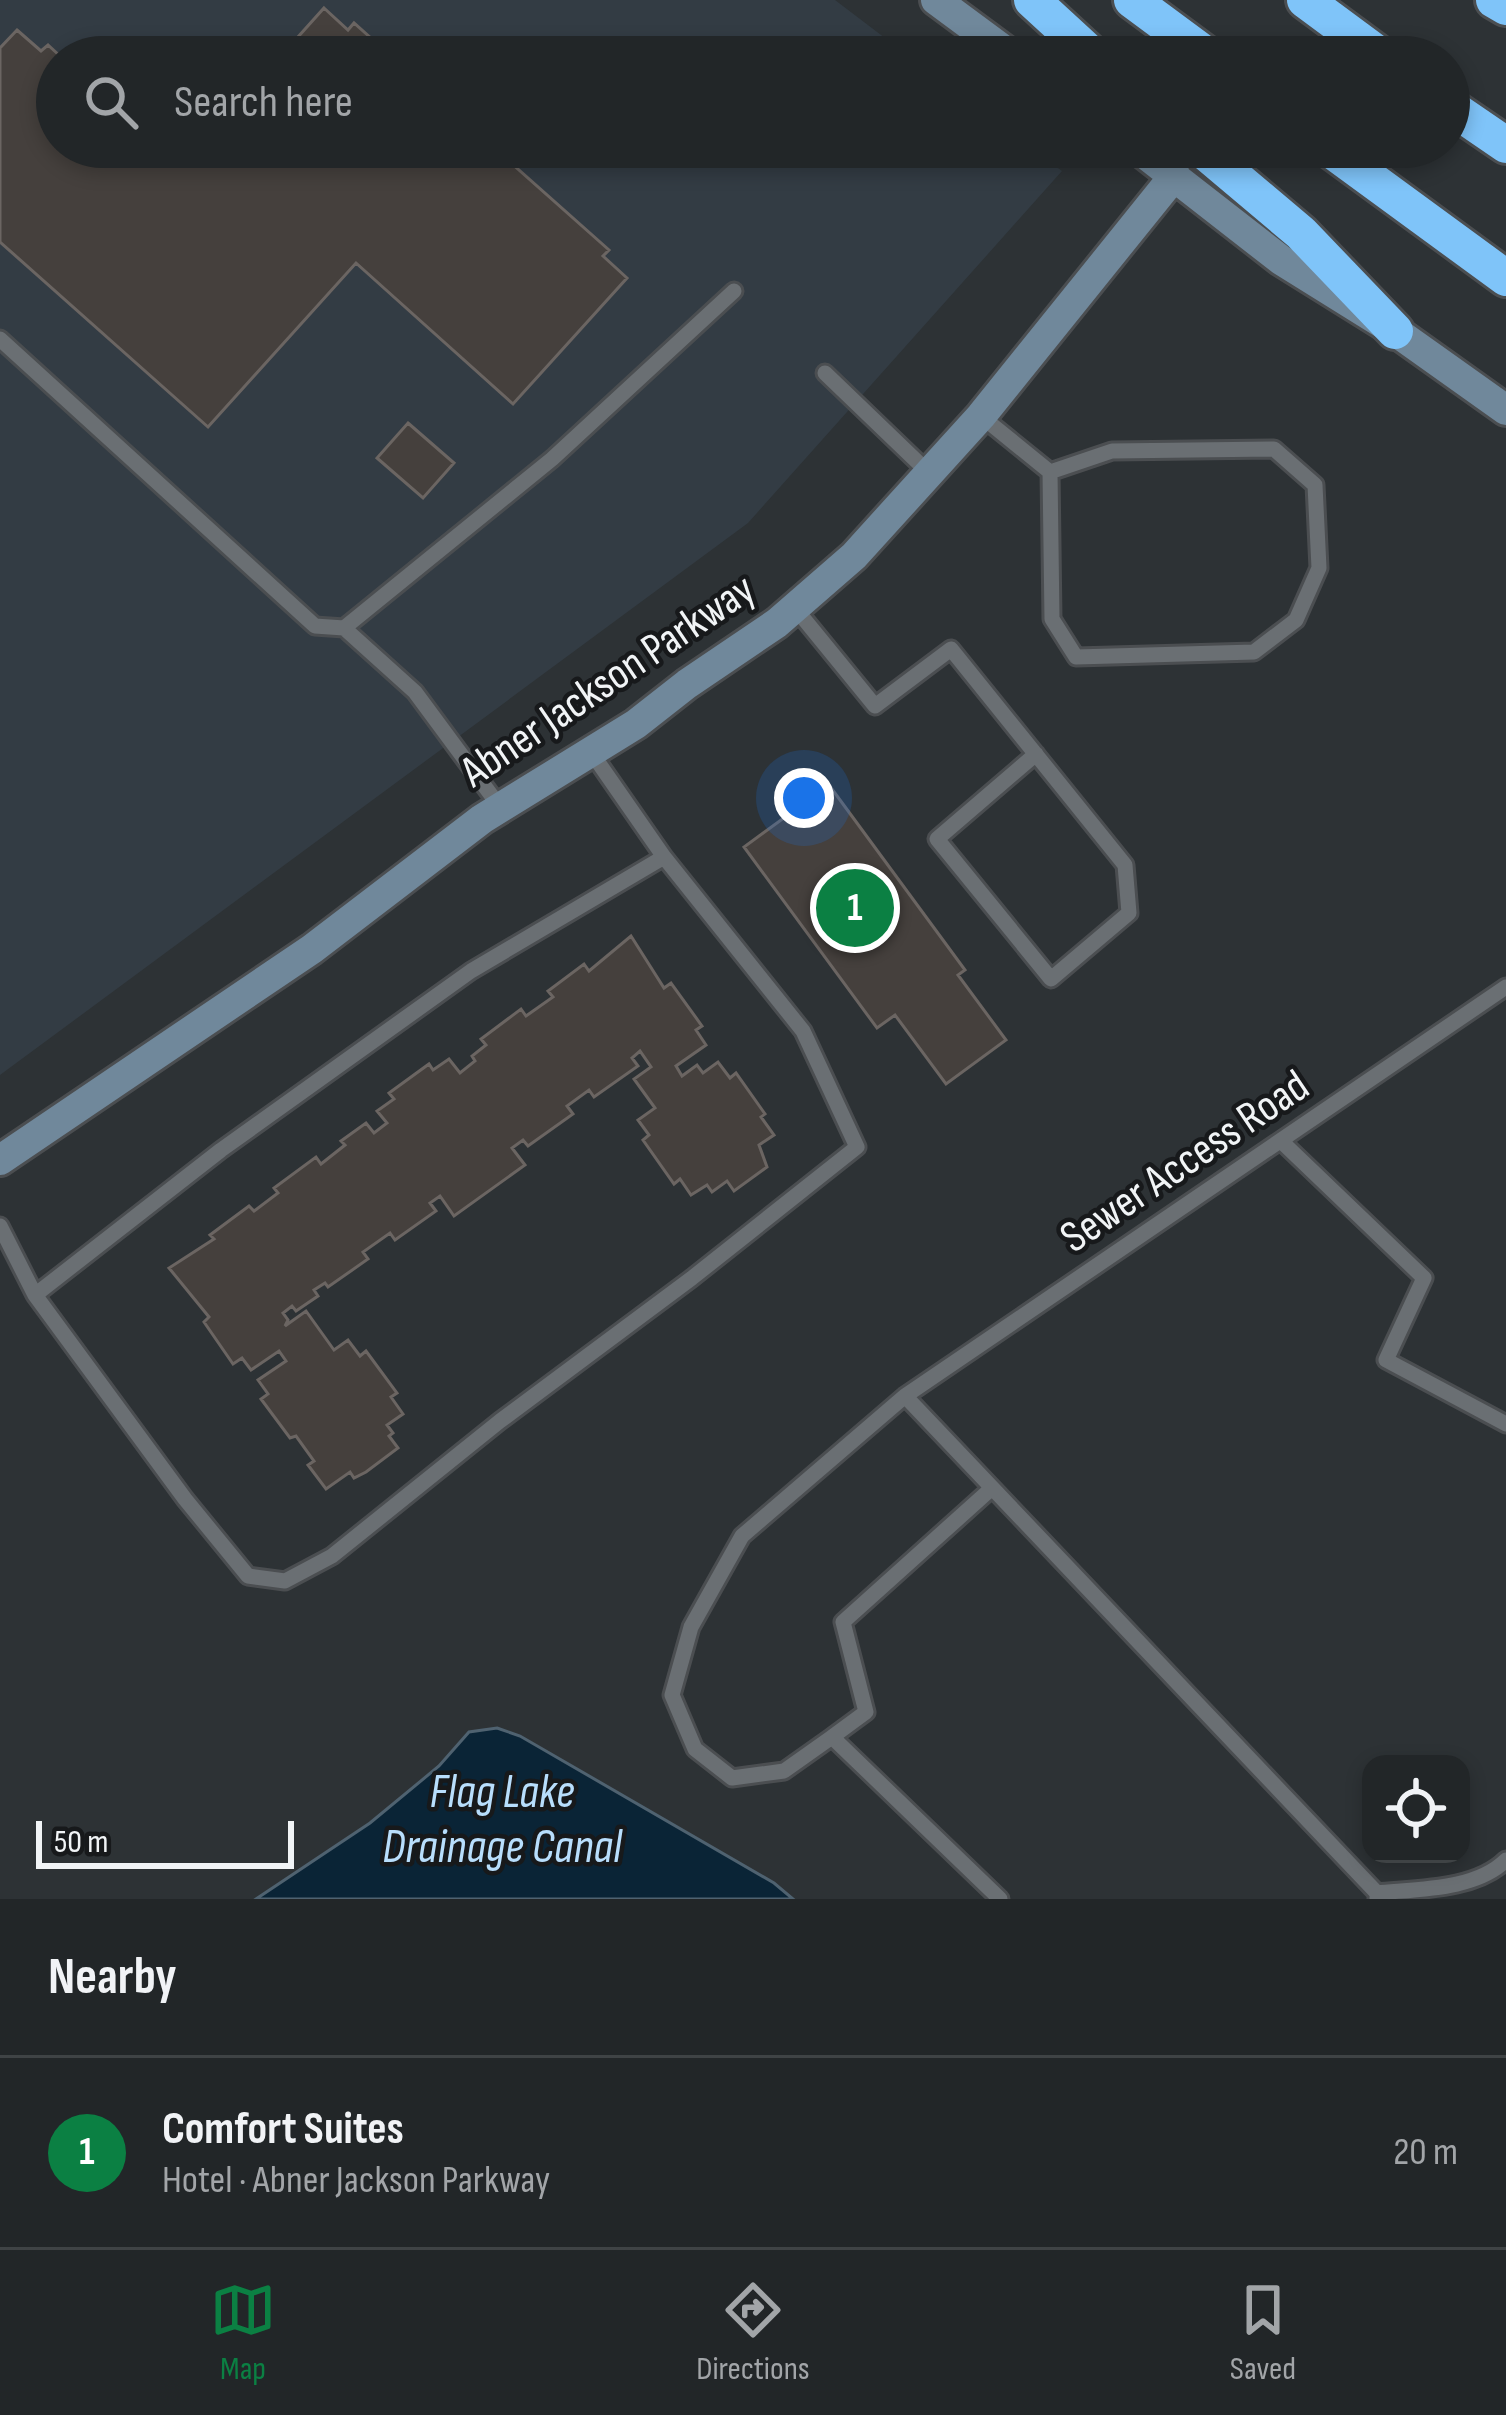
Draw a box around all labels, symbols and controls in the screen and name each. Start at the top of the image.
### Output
search box [36,36,1470,168]
icon: search [78,69,144,135]
text: Search here [174,75,353,130]
street label: Abner Jackson Parkway [450,562,766,800]
your location [774,768,834,828]
pin: 1 [816,863,894,953]
street label: Sewer Access Road [1050,1059,1320,1265]
map controls [1362,1755,1470,1863]
button: locate [1362,1755,1470,1863]
water label: Flag Lake Drainage Canal [382,1764,623,1876]
scale bar [36,1815,294,1868]
text: 50 m [54,1822,108,1862]
text: Nearby [48,1947,177,2008]
text: Comfort Suites [162,2102,404,2157]
text: 1 [79,2129,95,2176]
text: 20 m [1393,2129,1458,2176]
text: Hotel · Abner Jackson Parkway [162,2157,550,2204]
tab: Map [210,2277,276,2389]
tab: Directions [696,2277,810,2389]
tab: Saved [1230,2277,1296,2389]

